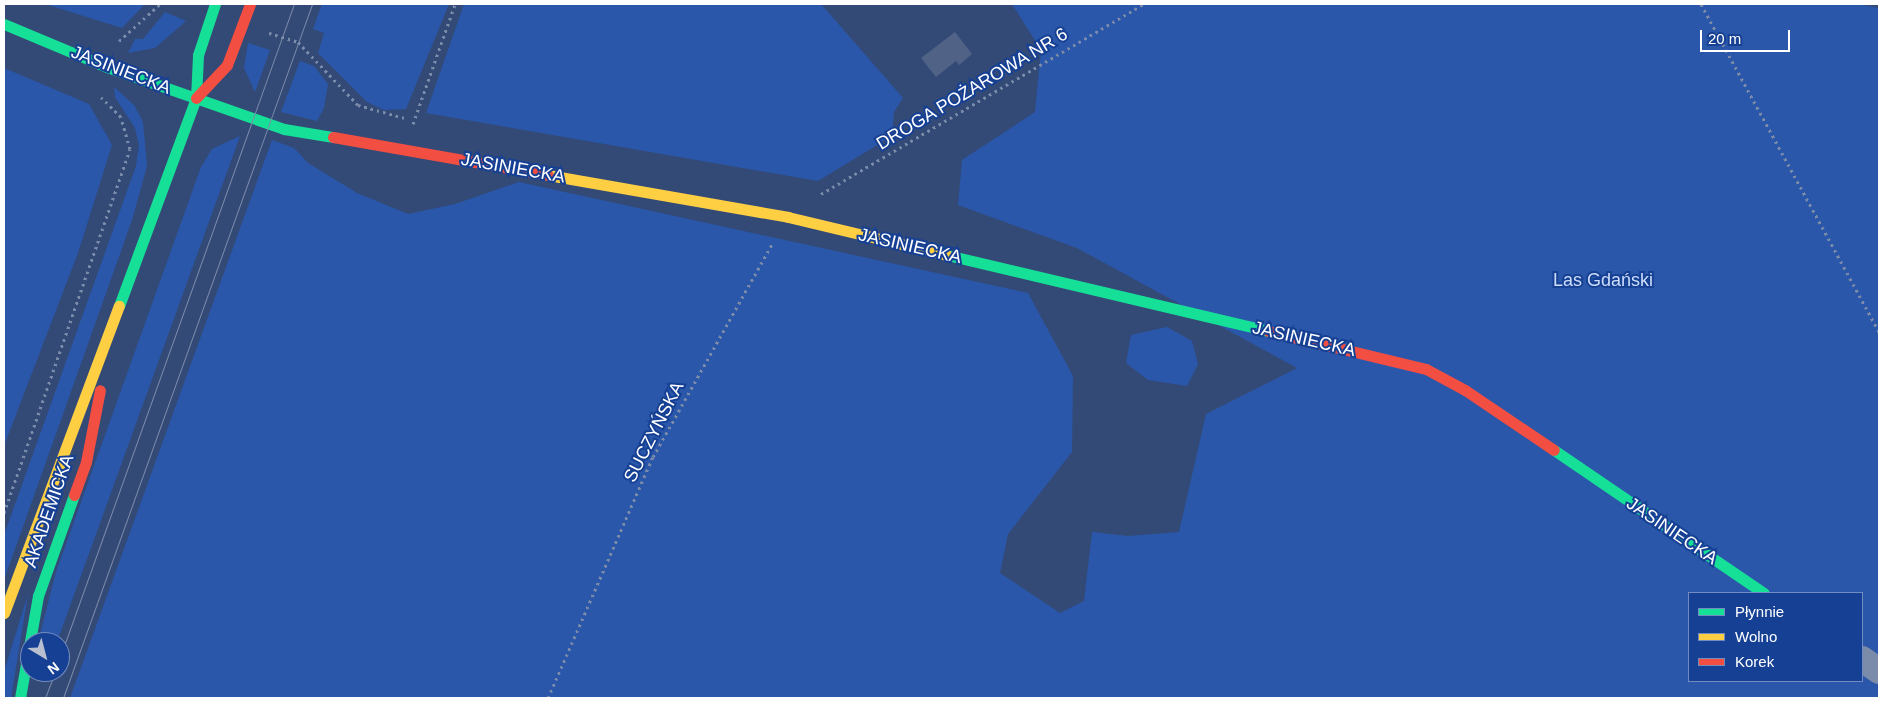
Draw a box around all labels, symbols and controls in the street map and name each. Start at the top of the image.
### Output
scale bar [1703,20,1793,52]
street label: DROGA POŻAROWA NR 6 [872,23,1072,155]
text: 20 m [1708,30,1741,47]
street label: JASINIECKA [68,41,174,99]
street label: JASINIECKA [459,148,567,188]
street label: JASINIECKA [856,224,964,268]
park label: Las Gdański [1553,269,1653,291]
street label: JASINIECKA [1250,317,1358,361]
street label: SUCZYŃSKA [619,378,689,486]
street label: AKADEMICKA [20,452,78,570]
street label: JASINIECKA [1622,493,1722,569]
legend [1688,592,1863,682]
text: Płynnie [1735,603,1784,620]
text: Wolno [1735,628,1777,645]
north arrow [20,632,70,682]
text: Korek [1735,653,1774,670]
text: N [45,659,62,678]

